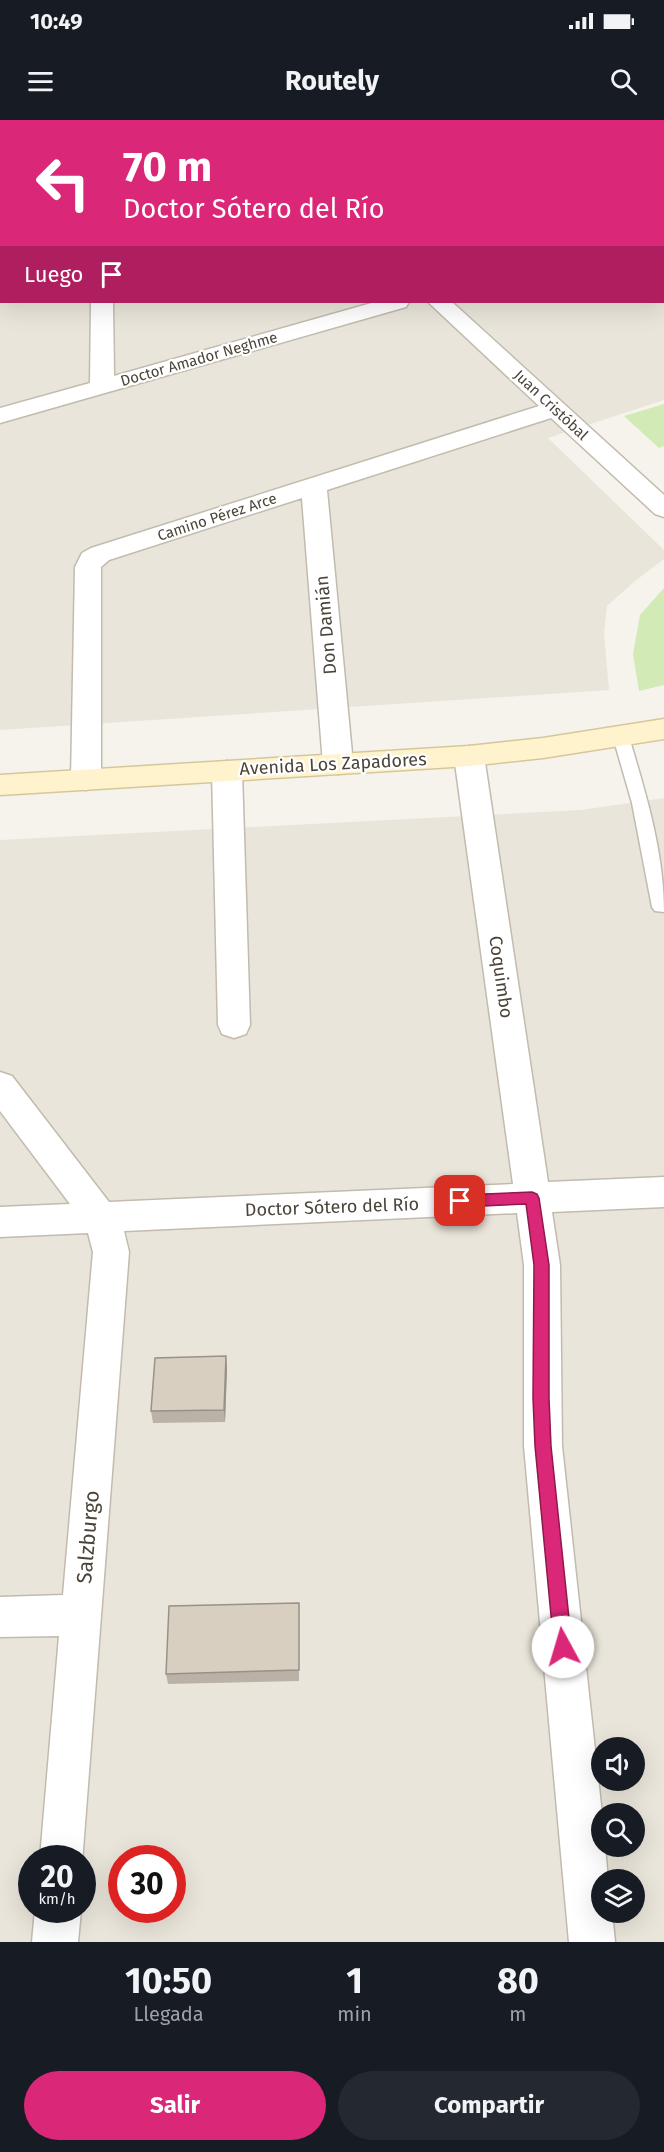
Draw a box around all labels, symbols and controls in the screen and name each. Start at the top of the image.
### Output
text: 10:49 [30,8,83,35]
icon: menu [24,65,57,98]
text: Routely [285,65,379,97]
icon: search [607,65,640,98]
text: 70 m [123,142,212,192]
icon: left [24,144,102,222]
text: Doctor Sótero del Río [123,193,384,225]
icon: arrive [95,258,128,291]
text: Luego [24,261,83,288]
street label: Doctor Amador Neghme [118,328,280,390]
street label: Juan Cristóbal [510,366,592,444]
street label: Camino Pérez Arce [155,489,279,545]
street label: Don Damián [311,574,341,676]
street label: Avenida Los Zapadores [239,748,427,780]
street label: Coquimbo [484,934,518,1020]
pin [434,1175,485,1226]
icon: arrive [443,1184,476,1217]
street label: Doctor Sótero del Río [245,1193,419,1221]
street label: Salzburgo [71,1489,105,1585]
position arrow [531,1615,595,1679]
map controls [591,1737,645,1923]
button: sound [591,1737,645,1791]
button: search [591,1803,645,1857]
speed limit sign: 30 [108,1845,186,1923]
text: 20 [40,1859,74,1895]
button: layers [591,1869,645,1923]
text: km/h [38,1890,76,1908]
text: 10:50 [125,1959,212,2003]
text: 1 [346,1959,363,2003]
text: 80 [497,1959,539,2003]
text: Llegada [134,2002,204,2026]
text: min [337,2002,372,2026]
text: m [509,2002,526,2026]
button: Salir [24,2071,326,2140]
button: Compartir [338,2071,640,2140]

